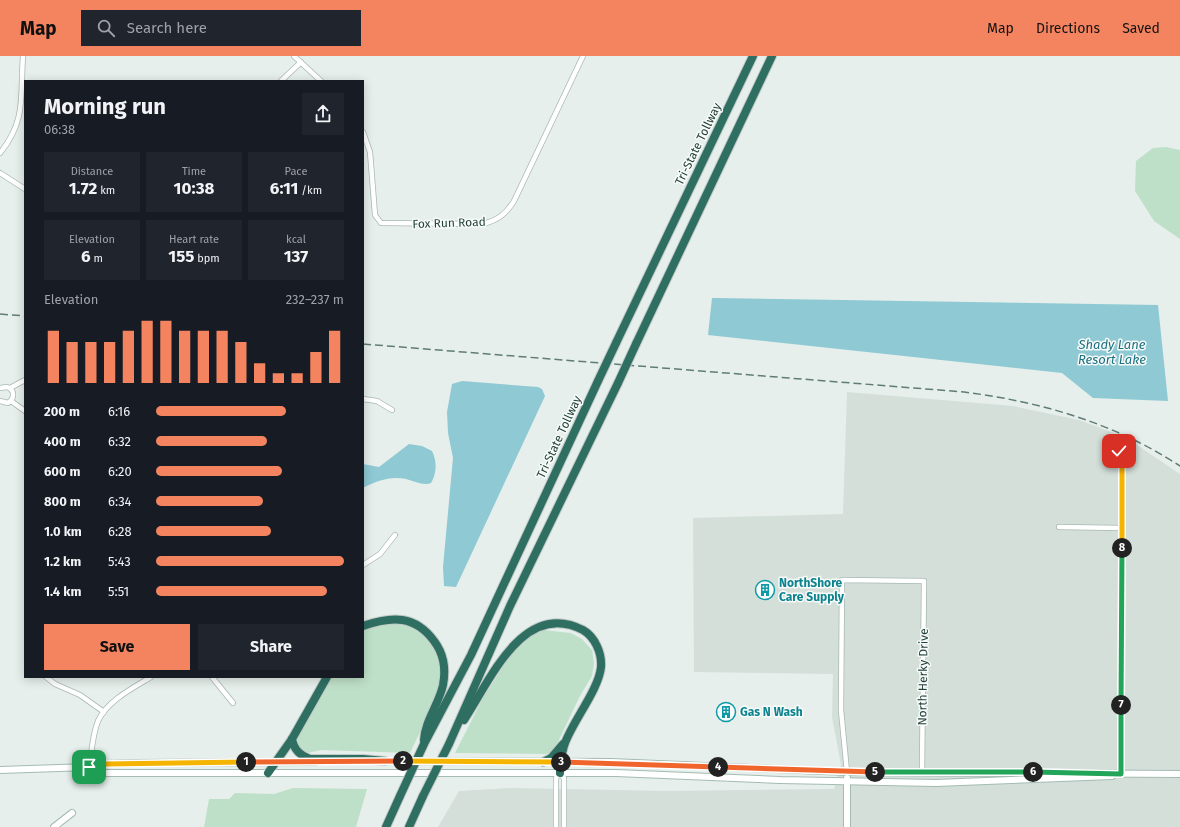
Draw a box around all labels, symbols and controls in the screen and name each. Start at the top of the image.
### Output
search box [81,10,361,46]
text: Map [20,17,57,40]
icon: search [95,17,117,39]
text: Search here [127,19,207,37]
text: Map [987,20,1014,37]
text: Directions [1036,20,1100,37]
text: Saved [1122,20,1160,37]
text: Morning run [44,93,166,120]
button: share [302,93,344,135]
street label: Tri-State Tollway [672,101,724,187]
text: 06:38 [44,122,75,137]
text: Distance [71,165,113,178]
text: Time [182,165,206,178]
text: Pace [285,165,307,178]
text: 1.72 [69,178,97,199]
text: 10:38 [174,178,214,199]
text: 6:11 [270,178,298,199]
text: km [97,184,115,197]
text: /km [298,184,322,197]
street label: Fox Run Road [412,215,486,231]
text: Elevation [69,233,115,246]
text: Heart rate [169,233,219,246]
text: kcal [286,233,306,246]
text: 6 [81,246,91,267]
text: 155 [168,246,194,267]
text: 137 [284,246,308,267]
text: m [91,252,103,265]
text: bpm [194,252,220,265]
text: Elevation [44,292,98,307]
text: 232–237 m [286,292,344,307]
water label: Shady Lane Resort Lake [1077,337,1146,367]
street label: Tri-State Tollway [534,393,584,481]
text: 200 m [44,404,80,419]
text: 6:16 [108,404,130,419]
text: 400 m [44,434,81,449]
text: 6:32 [108,434,131,449]
pin [1102,434,1136,468]
icon: check [1108,440,1130,462]
text: 600 m [44,464,81,479]
text: 6:20 [108,464,132,479]
text: 800 m [44,494,81,509]
text: 6:34 [108,494,132,509]
text: 1.0 km [44,524,82,539]
text: 6:28 [108,524,132,539]
pin: 8 [1112,538,1132,558]
text: 8 [1119,541,1125,554]
text: 1.2 km [44,554,81,569]
text: 5:43 [108,554,131,569]
place label: NorthShore Care Supply [779,576,845,604]
building icon: NorthShore Care Supply [754,579,776,601]
text: 1.4 km [44,584,81,599]
text: 5:51 [108,584,129,599]
button: Save [44,624,190,670]
button: Share [198,624,344,670]
street label: North Herky Drive [915,628,931,726]
pin: 7 [1111,695,1131,715]
text: 7 [1118,698,1124,711]
building icon: Gas N Wash [715,701,737,723]
place label: Gas N Wash [740,705,803,719]
pin [72,750,106,784]
pin: 2 [393,751,413,771]
pin: 1 [236,752,256,772]
pin: 3 [551,752,571,772]
text: 2 [400,754,406,767]
text: 1 [243,755,249,768]
text: 3 [558,755,564,768]
icon: arrive [78,756,100,778]
pin: 4 [708,757,728,777]
text: 4 [715,760,721,773]
pin: 5 [865,762,885,782]
pin: 6 [1023,762,1043,782]
text: 5 [872,765,878,778]
text: 6 [1030,765,1036,778]

